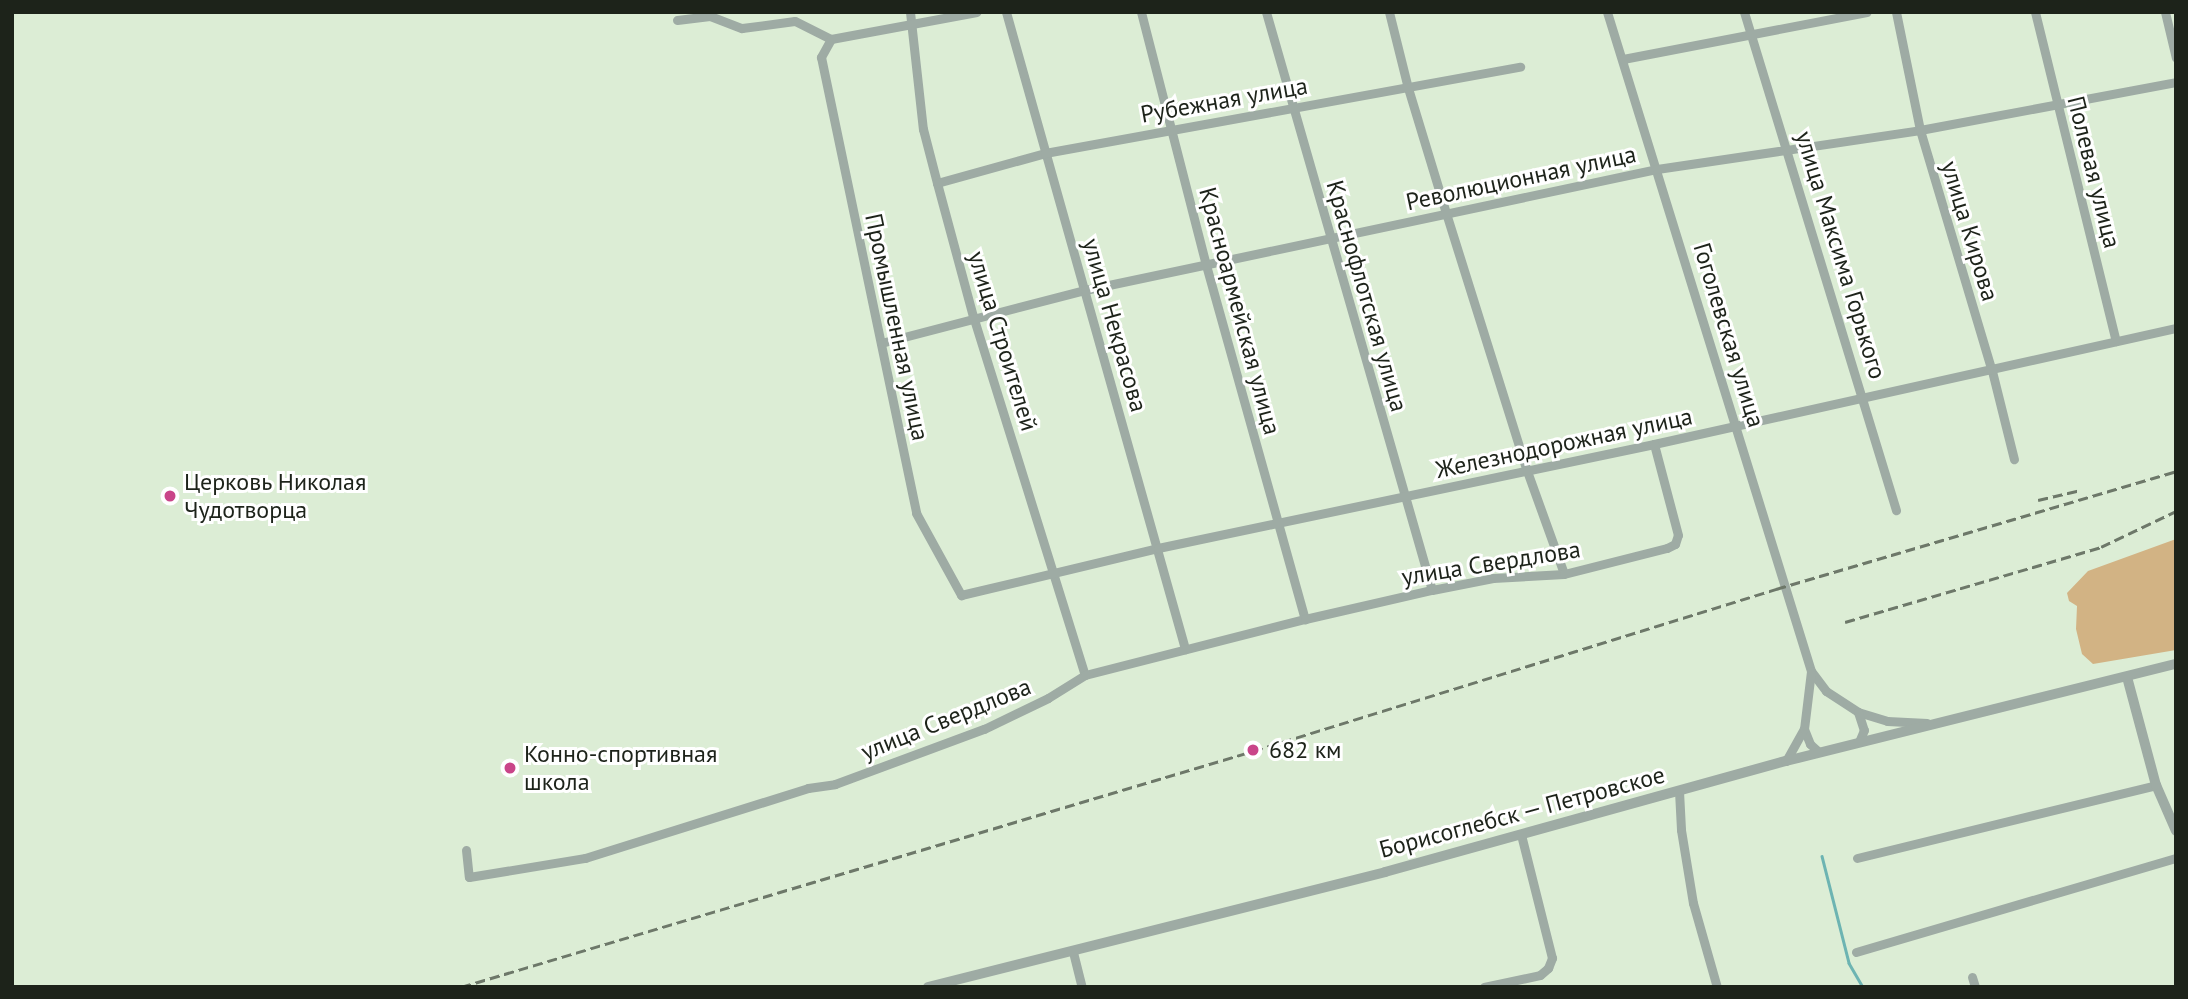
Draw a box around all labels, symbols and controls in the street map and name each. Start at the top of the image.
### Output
street label: Рубежная улица [1138,71,1310,129]
street label: Полевая улица [2061,93,2127,251]
street label: улица Максима Горького [1790,128,1892,382]
street label: Революционная улица [1403,140,1639,216]
street label: улица Кирова [1935,157,2005,305]
street label: Краснофлотская улица [1320,177,1414,415]
street label: Красноармейская улица [1193,184,1287,438]
street label: Промышленная улица [859,211,935,443]
street label: улица Некрасова [1076,235,1154,415]
street label: Гоголевская улица [1687,239,1771,431]
street label: улица Строителей [962,248,1044,434]
street label: Железнодорожная улица [1433,402,1695,484]
place label: Церковь Николая Чудотворца [184,468,367,524]
marker: Церковь Николая Чудотворца [162,488,178,504]
street label: улица Свердлова [1399,535,1583,591]
street label: улица Свердлова [857,672,1035,766]
place label: 682 км [1269,736,1342,764]
place label: Конно-спортивная школа [524,740,717,796]
marker: 682 км [1243,740,1263,760]
marker: Конно-спортивная школа [502,760,518,776]
street label: Борисоглебск — Петровское [1374,760,1670,864]

